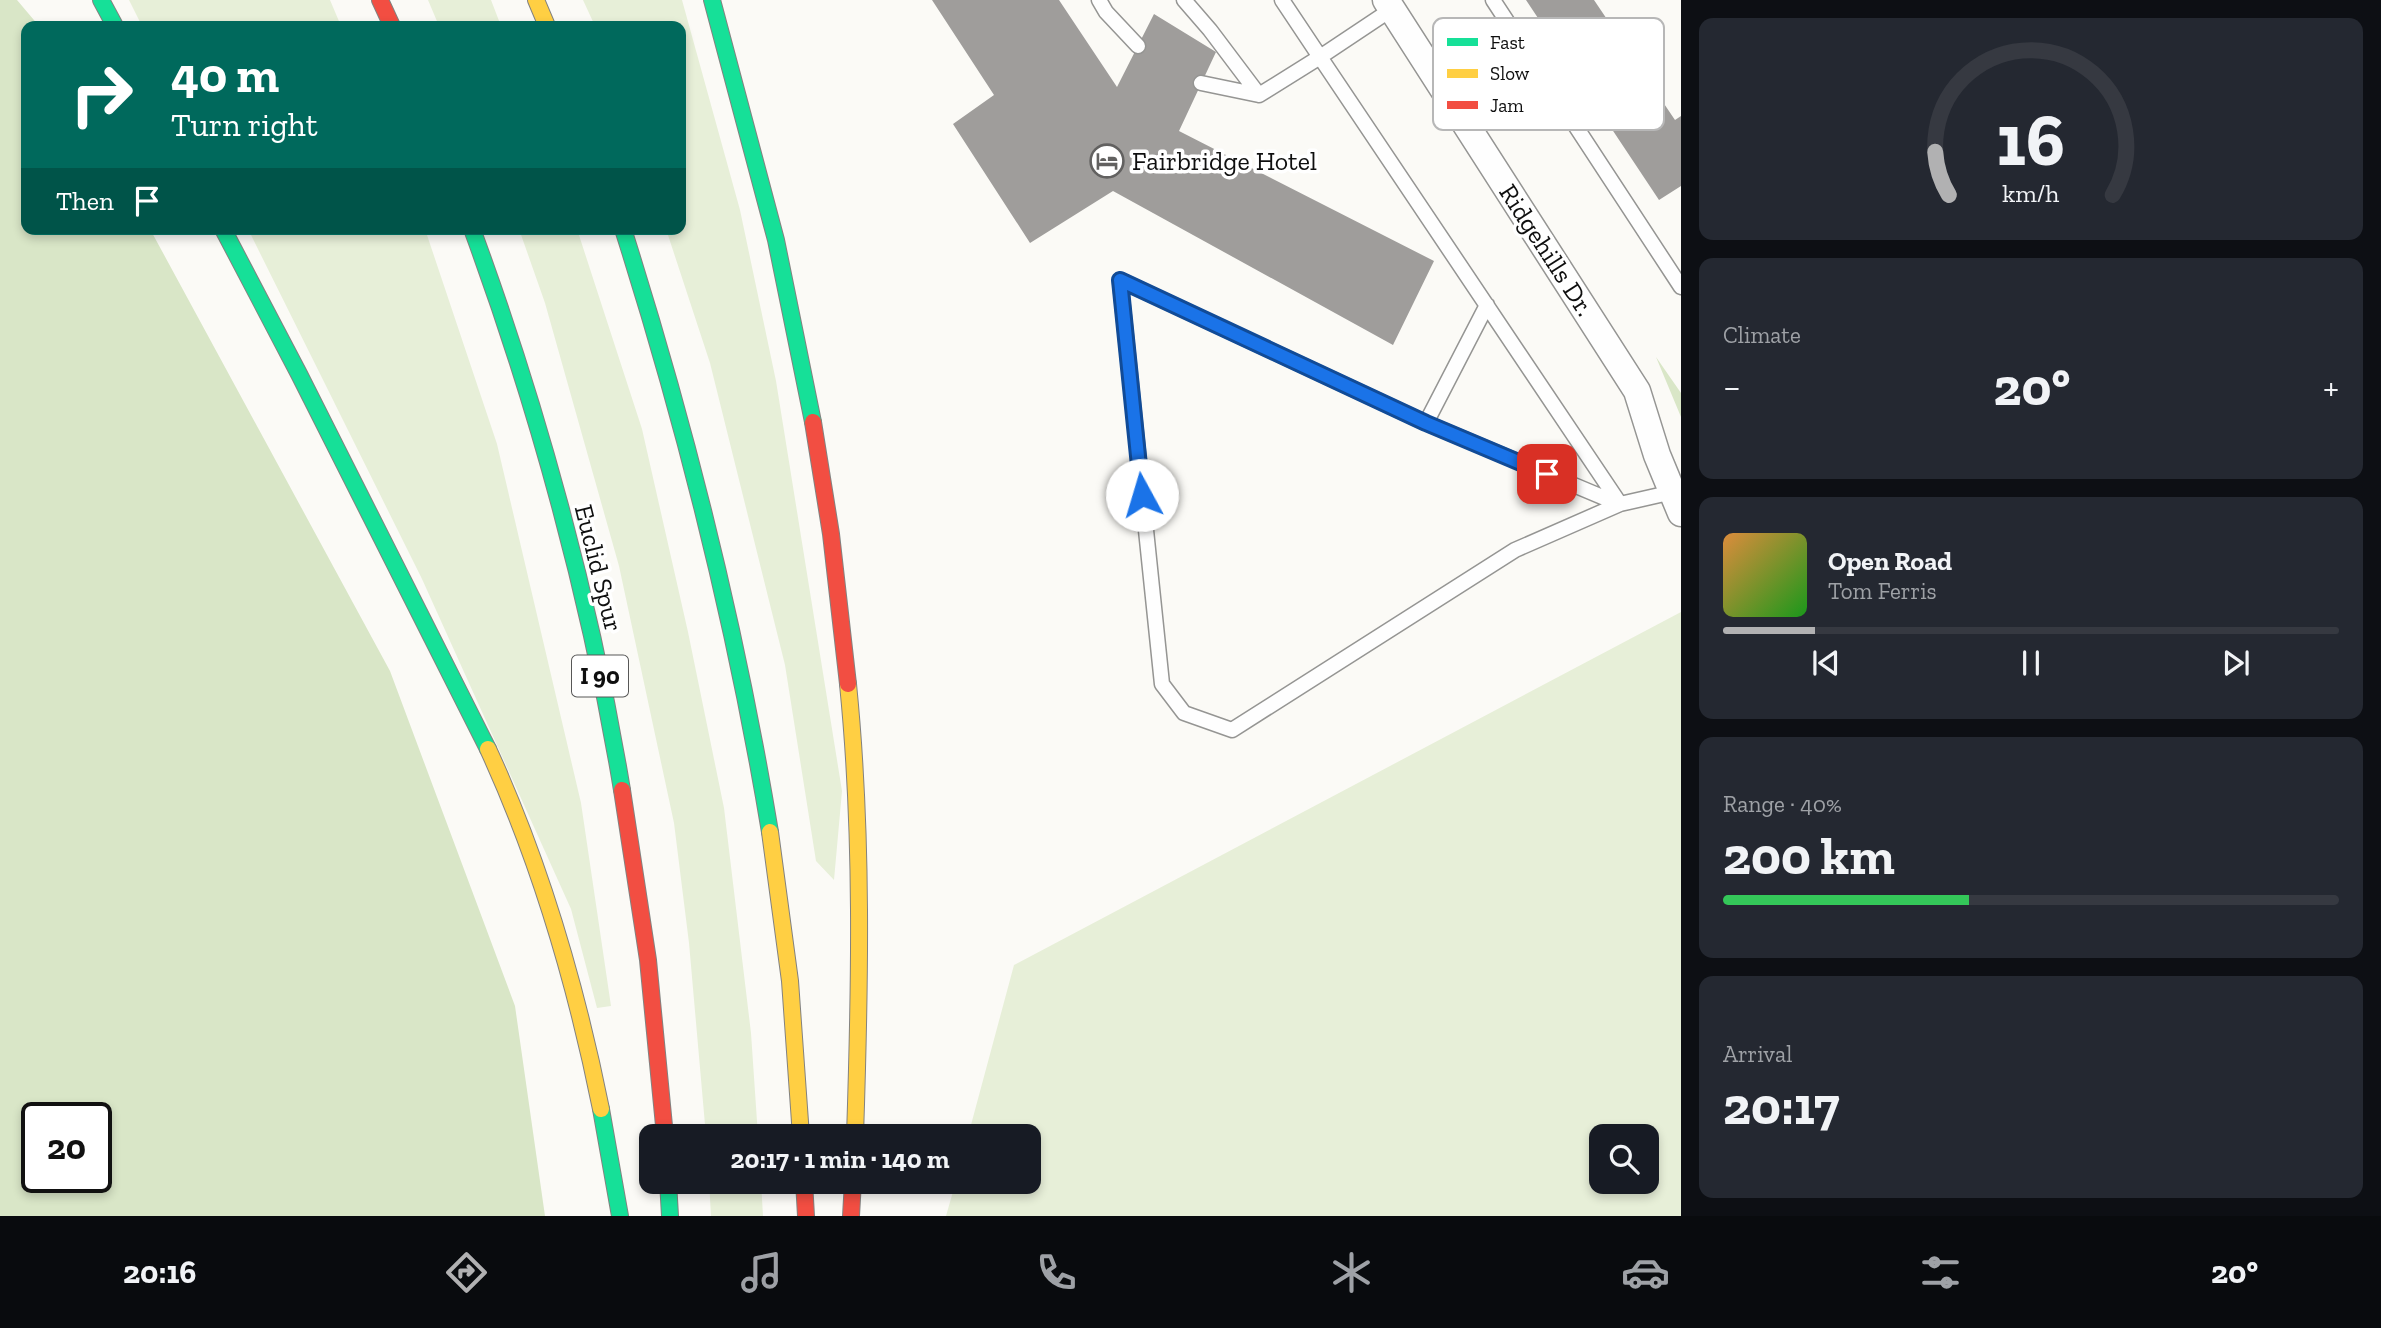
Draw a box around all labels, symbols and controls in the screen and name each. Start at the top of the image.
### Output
legend [1433,18,1664,130]
text: Fast [1490,31,1525,54]
text: 40 m [171,46,279,105]
icon: right [56,49,147,140]
text: Slow [1490,62,1530,85]
text: Jam [1490,94,1524,117]
text: 16 [1997,96,2065,184]
text: Turn right [171,106,318,144]
hotel icon: Fairbridge Hotel [1088,142,1126,180]
place label: Fairbridge Hotel [1132,145,1317,177]
street label: Ridgehills Dr. [1492,178,1602,322]
text: km/h [2002,178,2060,208]
icon: arrive [128,182,166,220]
text: Then [56,185,114,217]
text: Climate [1723,321,1801,349]
text: 20° [1994,356,2070,418]
text: − [1723,364,1741,410]
text: + [2323,364,2339,410]
pin [1517,444,1577,504]
icon: arrive [1528,455,1566,493]
position arrow [1105,458,1179,532]
street label: Euclid Spur [568,501,630,635]
text: Open Road [1828,545,1952,577]
text: Tom Ferris [1828,577,1937,605]
icon: previous [1807,644,1845,682]
icon: pause [2012,644,2050,682]
icon: next [2217,644,2255,682]
road number: I 90 [572,656,628,696]
text: Range · 40% [1723,790,1842,818]
text: 200 km [1723,825,1895,887]
text: Arrival [1723,1040,1792,1068]
text: 20:17 [1723,1075,1839,1137]
speed limit sign: 20 [21,1102,112,1193]
map controls [1589,1124,1659,1194]
button: search [1589,1124,1659,1194]
text: 20:17 · 1 min · 140 m [731,1143,949,1175]
icon: directions [442,1248,491,1297]
icon: music [737,1248,786,1297]
icon: phone [1032,1248,1081,1297]
icon: climate [1327,1248,1376,1297]
icon: car [1621,1248,1670,1297]
icon: filters [1916,1248,1965,1297]
text: 20:16 [123,1253,197,1291]
text: 20° [2211,1253,2258,1291]

